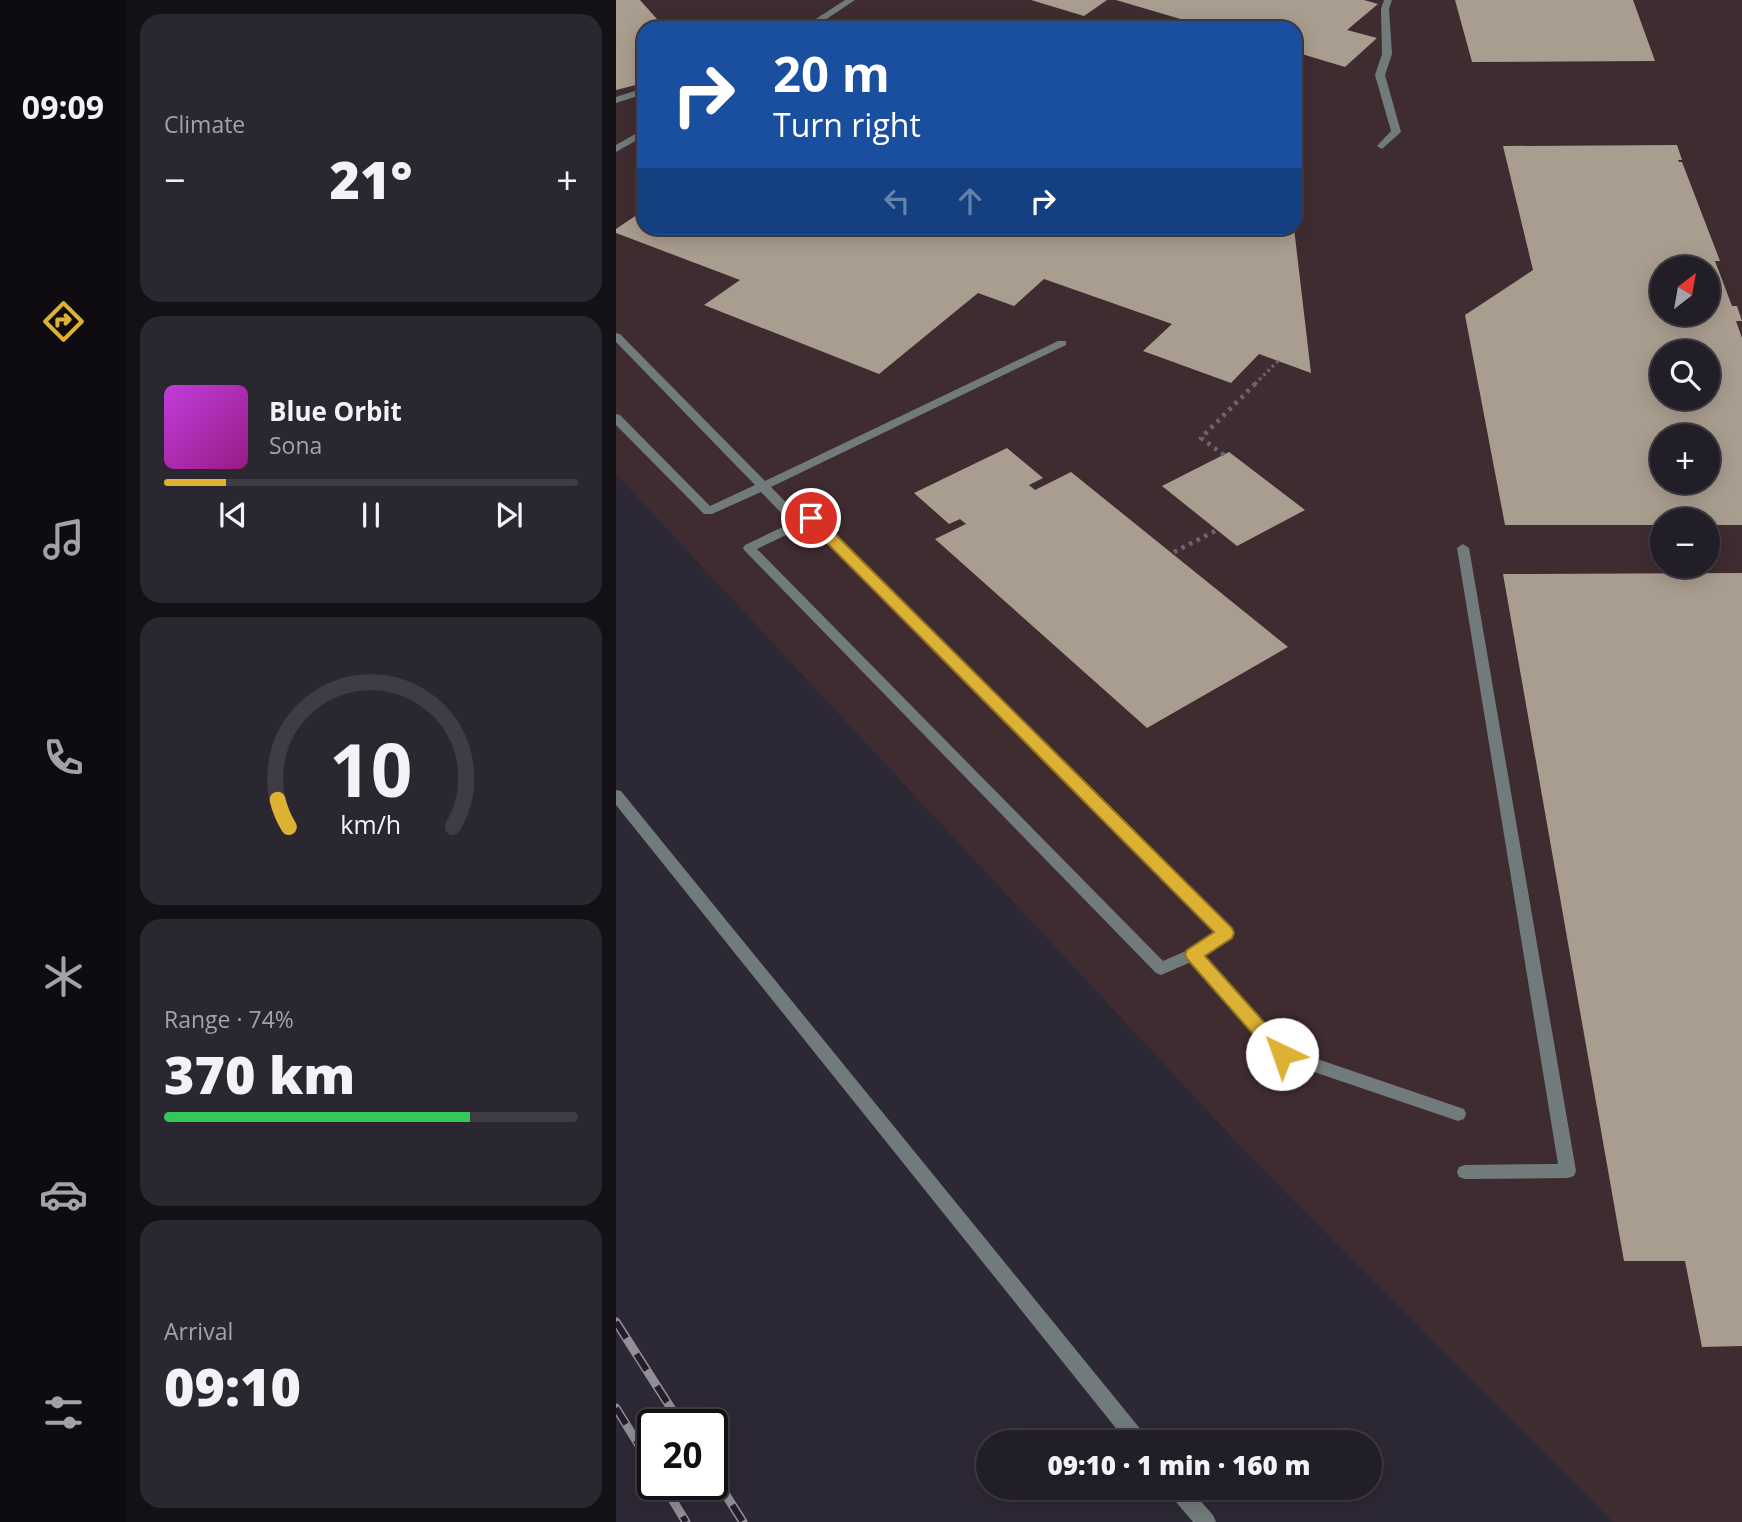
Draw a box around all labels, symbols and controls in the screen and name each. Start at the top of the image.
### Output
text: 20 m [773,40,890,106]
icon: right [658,49,749,140]
text: 09:09 [22,85,104,128]
text: Turn right [773,103,921,146]
text: Climate [164,108,245,140]
text: 21° [330,143,412,214]
text: − [164,153,186,205]
text: + [556,153,578,205]
icon: left [878,182,916,220]
icon: ahead [951,182,989,220]
icon: right [1024,182,1062,220]
north arrow [1650,256,1720,326]
map controls [1650,256,1720,578]
icon: directions [39,297,88,346]
button: search [1650,340,1720,410]
text: Blue Orbit [269,393,402,429]
button: + [1650,424,1720,494]
text: Sona [269,429,322,461]
pin [781,488,841,548]
icon: previous [214,496,252,534]
icon: pause [352,496,390,534]
icon: next [490,496,528,534]
icon: arrive [792,499,830,537]
button: − [1650,508,1720,578]
icon: music [39,515,88,564]
text: 10 [329,719,413,818]
icon: phone [39,733,88,782]
text: km/h [341,807,401,841]
icon: climate [39,952,88,1001]
text: Range · 74% [164,1003,294,1035]
position arrow [1245,1017,1319,1091]
text: 370 km [164,1038,355,1109]
icon: car [39,1170,88,1219]
text: Arrival [164,1315,233,1347]
text: 09:10 [164,1350,301,1421]
icon: filters [39,1388,88,1437]
speed limit sign: 20 [637,1409,728,1500]
text: 09:10 · 1 min · 160 m [1048,1447,1310,1483]

